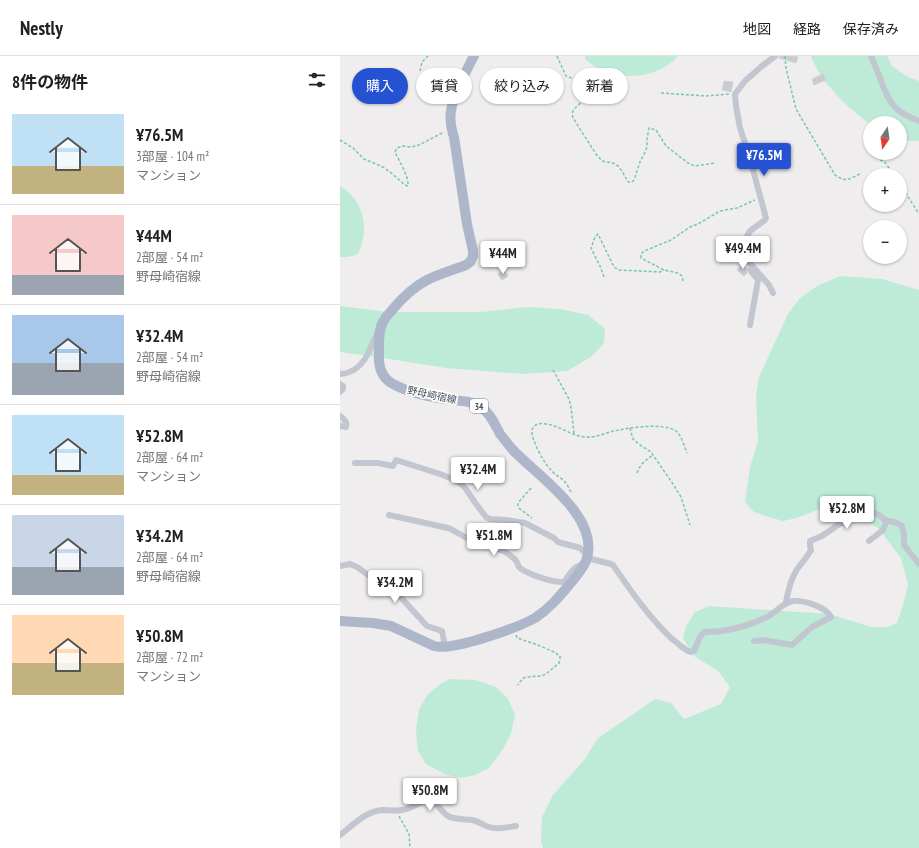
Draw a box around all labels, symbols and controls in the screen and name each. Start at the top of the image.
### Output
text: Nestly [20,16,63,40]
text: 地図 [743,20,771,38]
text: 経路 [793,20,821,38]
text: 保存済み [843,20,899,38]
chip: 購入 [352,68,408,104]
chip: 賃貸 [416,68,472,104]
chip: 絞り込み [480,68,564,104]
chip: 新着 [572,68,628,104]
icon: filters [306,69,328,91]
text: 8件の物件 [12,71,88,93]
north arrow [863,116,907,160]
map controls [863,116,907,264]
text: ¥76.5M [136,124,183,146]
icon: home [44,130,92,178]
pin: ¥76.5M [731,143,797,177]
text: ¥76.5M [746,147,782,164]
text: 3部屋 · 104 m² [136,148,209,165]
text: マンション [136,167,201,184]
button: + [863,168,907,212]
button: − [863,220,907,264]
text: ¥44M [136,225,172,247]
icon: home [44,231,92,279]
pin: ¥49.4M [710,236,776,270]
text: ¥49.4M [725,240,761,257]
pin: ¥44M [479,241,527,275]
text: ¥44M [489,245,517,262]
text: 2部屋 · 54 m² [136,249,203,266]
text: 野母崎宿線 [136,268,201,285]
text: ¥32.4M [136,325,183,347]
icon: home [44,331,92,379]
text: 2部屋 · 54 m² [136,349,203,366]
text: 野母崎宿線 [136,368,201,385]
street label: 野母崎宿線 [406,383,458,407]
road number: 34 [470,399,488,413]
text: ¥52.8M [136,425,183,447]
icon: home [44,431,92,479]
text: 2部屋 · 64 m² [136,449,203,466]
pin: ¥32.4M [445,457,511,491]
text: ¥32.4M [460,461,496,478]
text: マンション [136,468,201,485]
pin: ¥52.8M [814,496,880,530]
text: ¥52.8M [829,500,865,517]
pin: ¥51.8M [461,523,527,557]
text: ¥34.2M [136,525,183,547]
text: ¥51.8M [476,527,512,544]
icon: home [44,531,92,579]
text: 2部屋 · 64 m² [136,549,203,566]
text: 野母崎宿線 [136,568,201,585]
pin: ¥34.2M [362,570,428,604]
text: ¥34.2M [377,574,413,591]
text: ¥50.8M [136,625,183,647]
icon: home [44,631,92,679]
text: 2部屋 · 72 m² [136,649,203,666]
text: マンション [136,668,201,685]
pin: ¥50.8M [397,778,463,812]
text: ¥50.8M [412,782,448,799]

